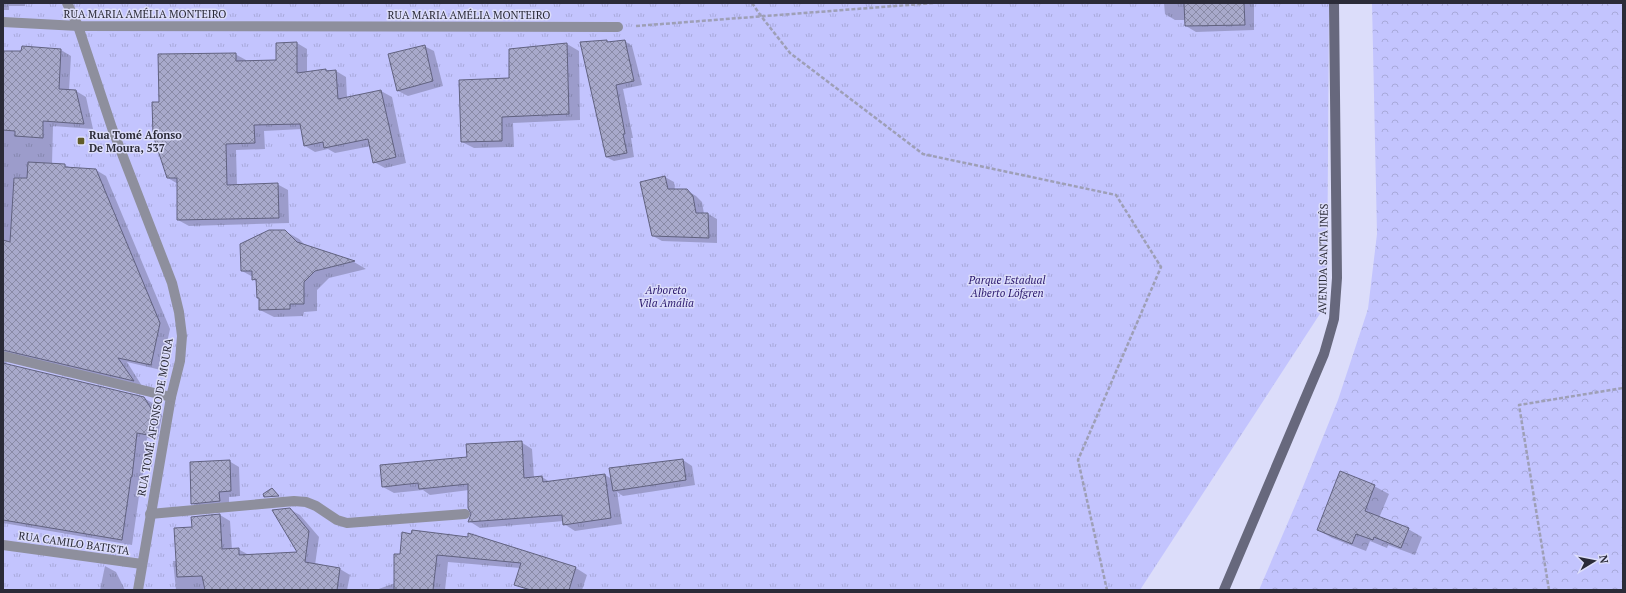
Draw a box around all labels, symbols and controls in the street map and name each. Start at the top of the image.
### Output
street label: RUA MARIA AMÉLIA MONTEIRO [63,7,227,21]
street label: RUA MARIA AMÉLIA MONTEIRO [387,8,551,22]
place label: Rua Tomé Afonso De Moura, 537 [89,128,182,155]
marker: Rua Tomé Afonso De Moura, 537 [76,136,86,146]
street label: AVENIDA SANTA INÊS [1315,203,1331,315]
park label: Parque Estadual Alberto Löfgren [968,273,1045,300]
park label: Arboreto Vila Amália [638,283,694,310]
street label: RUA TOMÉ AFONSO DE MOURA [134,336,176,497]
street label: RUA CAMILO BATISTA [18,528,131,558]
north arrow [1574,541,1614,581]
text: N [1596,554,1612,565]

